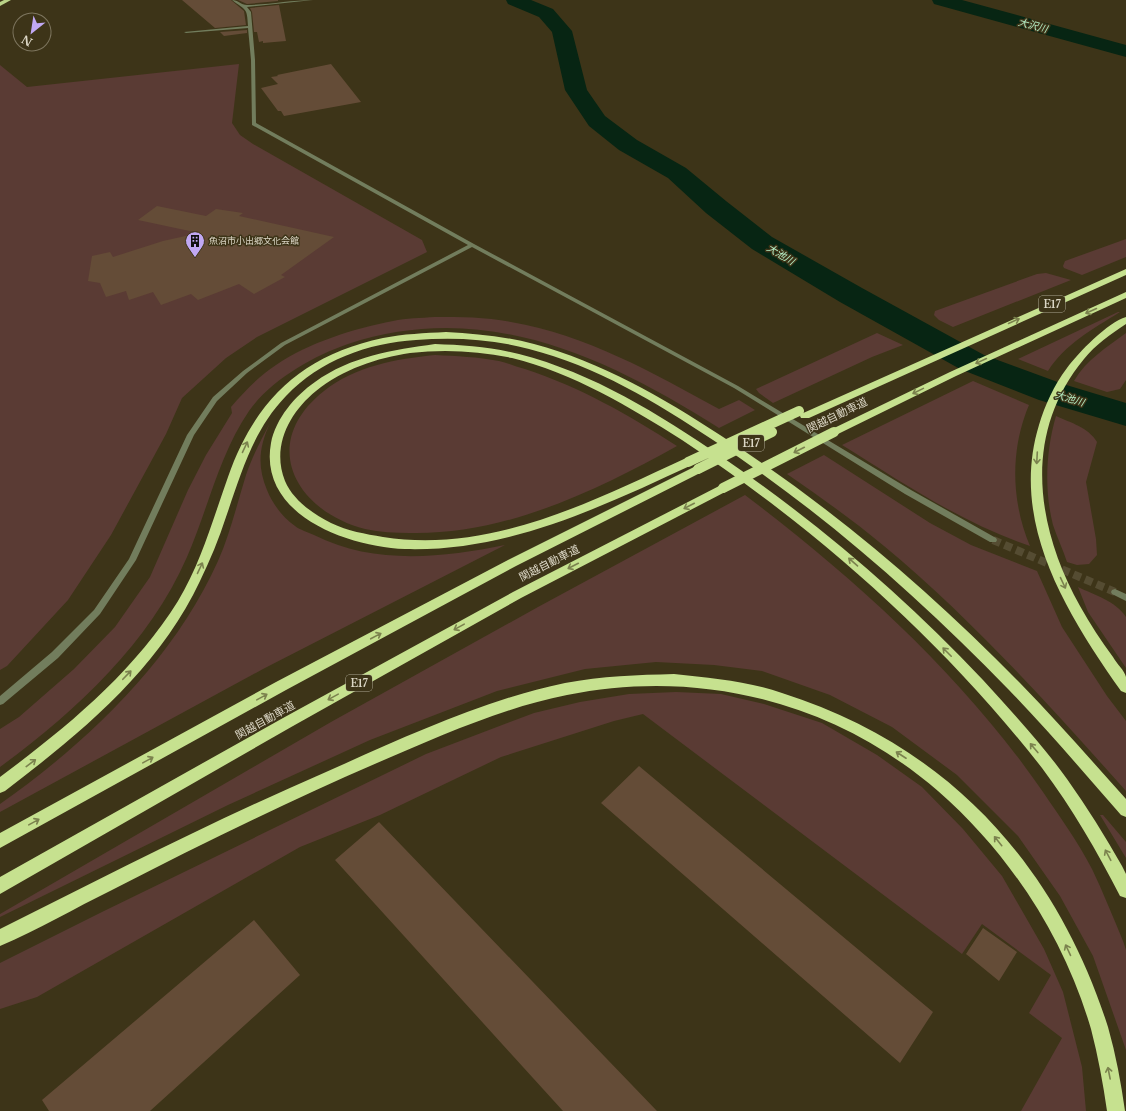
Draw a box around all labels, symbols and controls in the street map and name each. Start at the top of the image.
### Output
north arrow [12,12,52,52]
water label: 大沢川 [1017,15,1050,36]
text: N [18,32,35,49]
building icon: 魚沼市小出郷文化会館 [184,230,206,258]
place label: 魚沼市小出郷文化会館 [209,235,299,246]
water label: 大池川 [765,241,798,268]
road number: E17 [1039,296,1065,312]
one-way arrow [1085,308,1097,315]
one-way arrow [1008,317,1020,324]
one-way arrow [975,358,987,366]
one-way arrow [912,388,924,395]
water label: 大池川 [1054,388,1087,409]
street label: 関越自動車道 [804,394,870,436]
road number: E17 [738,435,764,451]
one-way arrow [242,441,249,453]
one-way arrow [793,446,805,454]
one-way arrow [1033,451,1041,464]
one-way arrow [683,502,695,510]
street label: 関越自動車道 [516,542,582,584]
one-way arrow [847,558,858,567]
one-way arrow [568,562,580,570]
one-way arrow [197,563,204,575]
one-way arrow [1060,576,1067,588]
one-way arrow [453,624,465,632]
one-way arrow [370,631,382,639]
one-way arrow [942,647,952,657]
one-way arrow [122,670,132,680]
road number: E17 [346,675,372,691]
one-way arrow [256,693,268,700]
one-way arrow [327,694,339,702]
street label: 関越自動車道 [233,698,297,742]
one-way arrow [1029,743,1038,754]
one-way arrow [896,750,907,759]
one-way arrow [142,755,154,763]
one-way arrow [25,758,36,767]
one-way arrow [28,818,40,826]
one-way arrow [993,835,1002,846]
one-way arrow [1104,849,1111,861]
one-way arrow [1064,944,1071,956]
one-way arrow [1105,1066,1113,1079]

